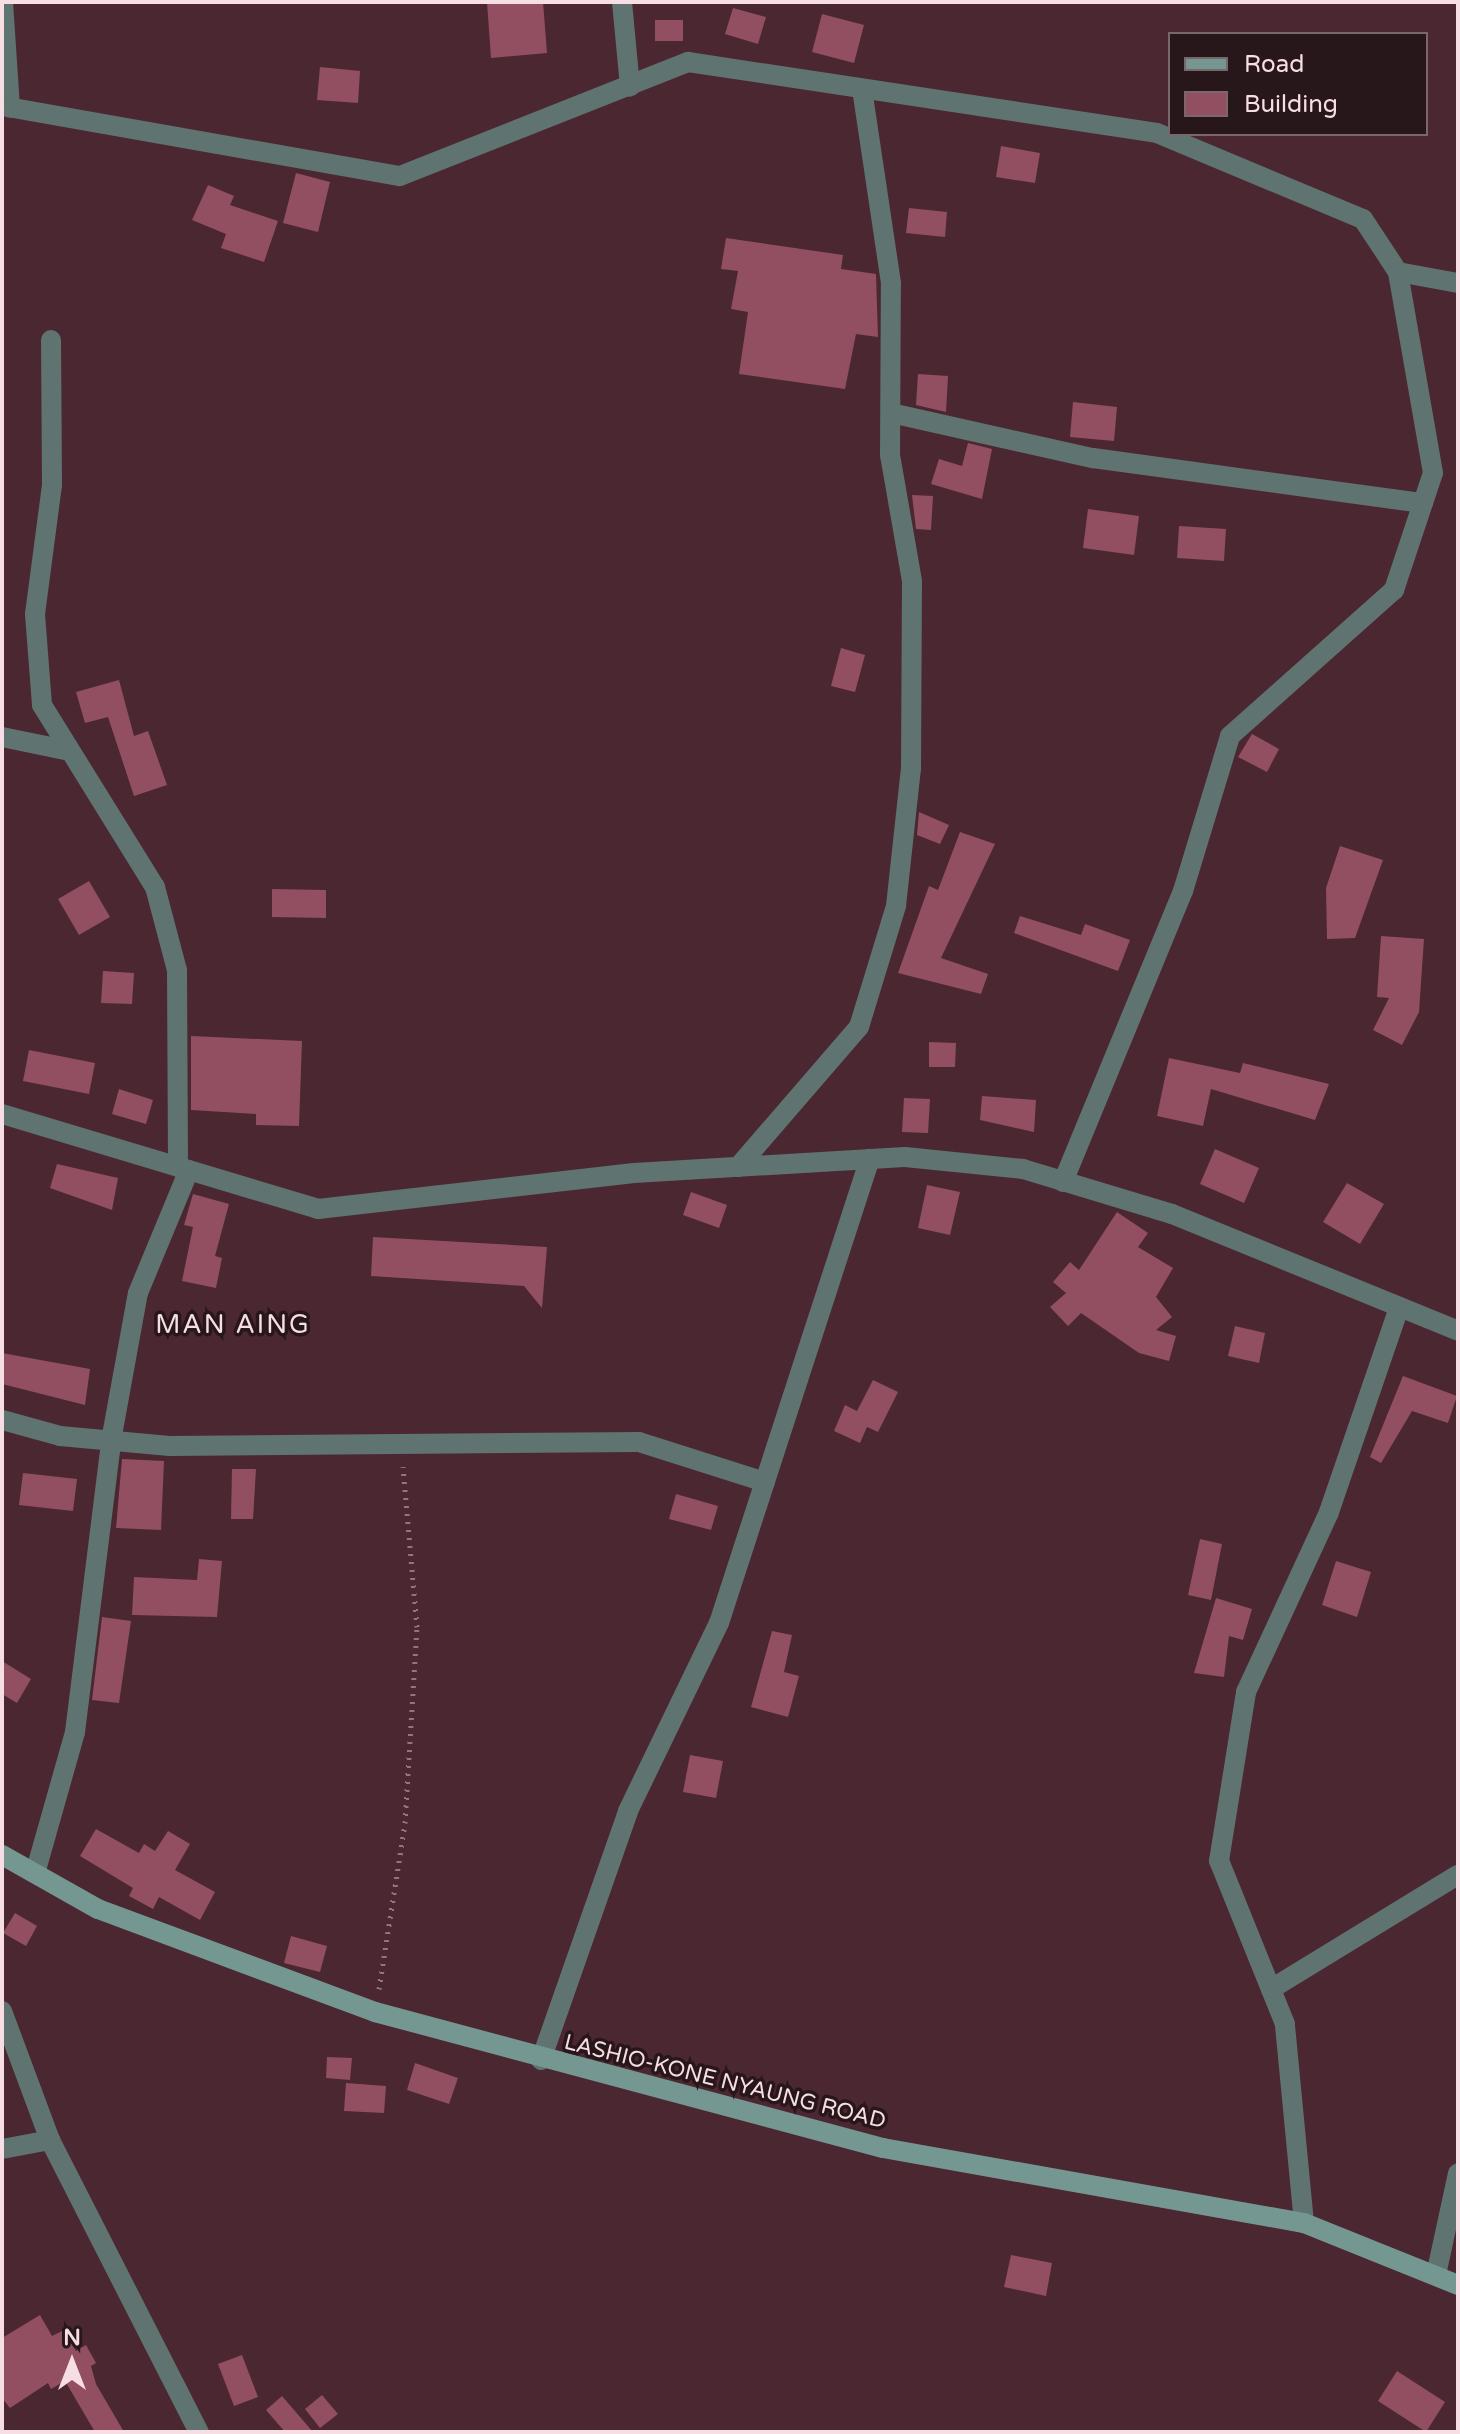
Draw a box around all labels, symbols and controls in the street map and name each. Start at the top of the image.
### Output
legend [1168,32,1428,136]
text: Road [1244,50,1304,79]
text: Building [1244,90,1338,119]
district label: MAN AING [155,1309,311,1341]
street label: LASHIO-KONE NYAUNG ROAD [561,2029,889,2135]
north arrow [32,2322,112,2402]
text: N [63,2325,81,2351]

